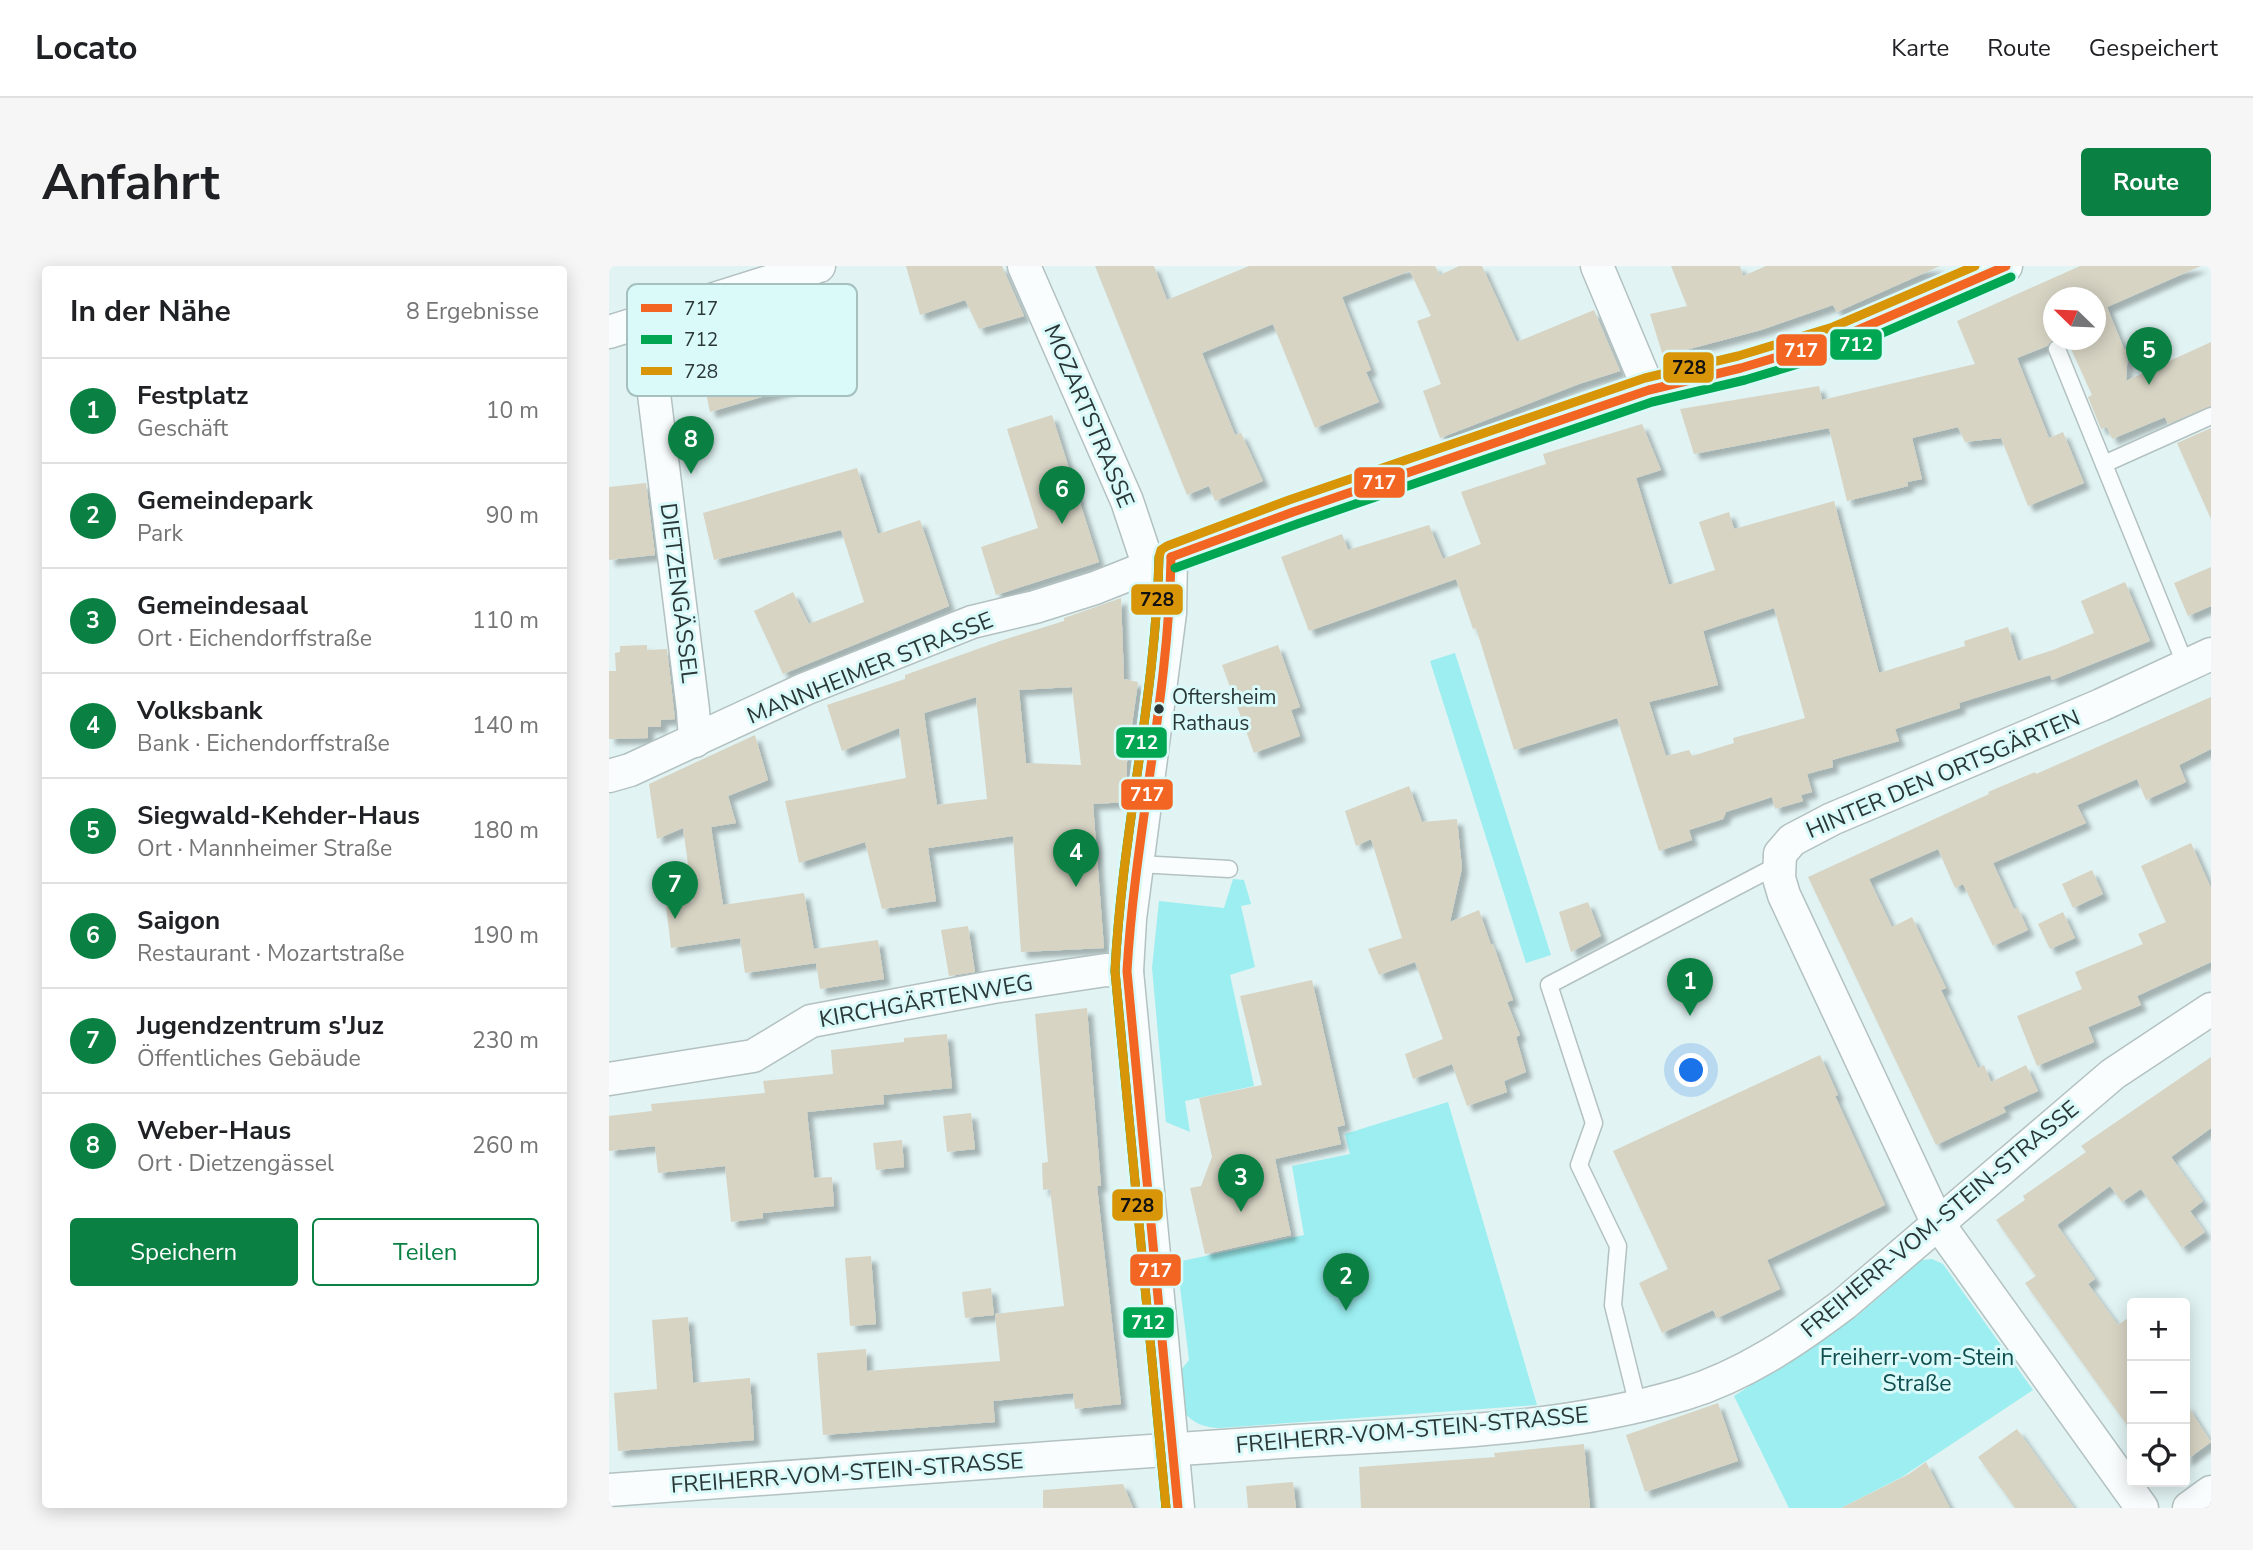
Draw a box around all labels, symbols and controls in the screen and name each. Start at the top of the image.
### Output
text: Locato [35,26,137,71]
text: Karte [1891,32,1949,64]
text: Route [1987,32,2051,64]
text: Gespeichert [2089,32,2218,64]
button: Route [2081,148,2211,216]
text: Anfahrt [42,149,220,216]
legend [627,284,857,396]
north arrow [2043,287,2106,350]
text: In der Nähe [70,291,231,332]
text: 8 Ergebnisse [406,296,539,327]
text: 717 [684,296,718,322]
street label: MOZARTSTRASSE [1036,320,1142,512]
text: 712 [684,327,718,353]
pin: 5 [2126,327,2172,385]
line badge: 712 [1829,328,1883,361]
text: 712 [1839,332,1873,358]
line badge: 717 [1775,333,1828,367]
text: 717 [1784,338,1818,364]
line badge: 728 [1662,351,1715,384]
text: 728 [1672,355,1706,381]
text: 728 [684,359,718,385]
text: Festplatz [137,378,248,413]
text: 1 [86,395,100,426]
text: 10 m [486,395,539,426]
text: Geschäft [137,413,228,444]
pin: 8 [668,416,714,474]
pin: 6 [1039,466,1085,524]
line badge: 717 [1353,466,1406,499]
text: 717 [1362,470,1396,496]
text: Gemeindepark [137,483,313,518]
text: 2 [86,500,100,531]
text: 90 m [486,500,539,531]
street label: DIETZENGÄSSEL [653,501,705,685]
text: Park [137,518,183,549]
line badge: 728 [1130,583,1184,616]
text: 728 [1140,587,1174,613]
text: Gemeindesaal [137,588,308,623]
street label: MANNHEIMER STRASSE [742,604,998,732]
text: 3 [86,605,100,636]
text: 110 m [472,605,539,636]
text: Ort · Eichendorffstraße [137,623,372,654]
place label: Oftersheim Rathaus [1172,683,1276,737]
text: Volksbank [137,693,263,728]
marker: Oftersheim Rathaus [1152,702,1166,716]
street label: HINTER DEN ORTSGÄRTEN [1801,702,2085,846]
text: 4 [86,710,100,741]
text: 140 m [472,710,539,741]
line badge: 712 [1115,726,1168,759]
text: Bank · Eichendorffstraße [137,728,390,759]
text: 712 [1124,730,1158,756]
line badge: 717 [1120,778,1174,811]
text: 717 [1130,782,1164,808]
text: Siegwald-Kehder-Haus [137,798,420,833]
text: 5 [86,815,100,846]
text: 180 m [472,815,539,846]
pin: 4 [1053,829,1099,887]
text: Ort · Mannheimer Straße [137,833,392,864]
pin: 7 [652,861,698,919]
text: Saigon [137,903,220,938]
text: 6 [86,920,100,951]
text: 190 m [472,920,539,951]
text: Restaurant · Mozartstraße [137,938,405,969]
pin: 1 [1667,958,1713,1016]
street label: KIRCHGÄRTENWEG [817,967,1035,1035]
text: Jugendzentrum s'Juz [137,1008,384,1043]
text: 7 [86,1025,100,1056]
text: 230 m [472,1025,539,1056]
text: Öffentliches Gebäude [137,1043,361,1074]
your location [1674,1053,1708,1087]
street label: FREIHERR-VOM-STEIN-STRASSE [1795,1093,2085,1345]
text: Weber-Haus [137,1113,291,1148]
text: 8 [86,1130,100,1161]
text: 260 m [472,1130,539,1161]
text: Ort · Dietzengässel [137,1148,334,1179]
pin: 3 [1218,1154,1264,1212]
line badge: 728 [1111,1188,1164,1222]
text: 728 [1120,1193,1154,1219]
button: Speichern [70,1218,298,1286]
button: Teilen [312,1218,539,1286]
line badge: 717 [1129,1253,1182,1287]
pin: 2 [1323,1253,1369,1311]
text: 717 [1138,1258,1172,1284]
map controls [2127,1298,2190,1487]
button: + [2127,1298,2190,1361]
line badge: 712 [1122,1306,1175,1339]
text: 712 [1131,1310,1165,1336]
park label: Freiherr-vom-Stein Straße [1820,1342,2014,1399]
button: − [2127,1361,2190,1424]
street label: FREIHERR-VOM-STEIN-STRASSE [1234,1399,1590,1461]
button: locate [2127,1424,2190,1487]
street label: FREIHERR-VOM-STEIN-STRASSE [670,1445,1024,1501]

